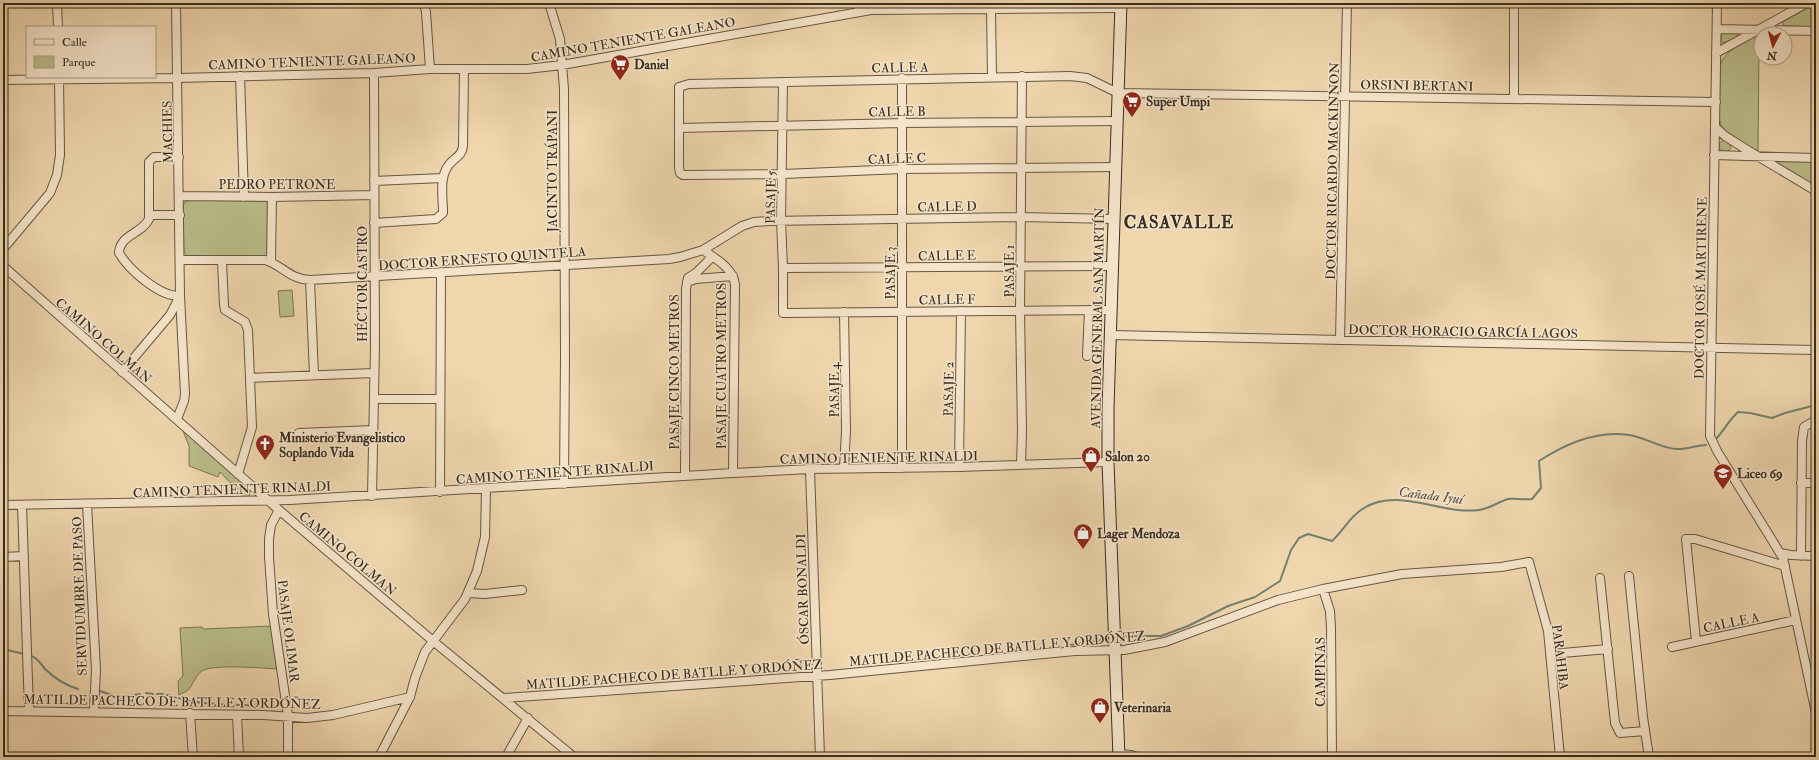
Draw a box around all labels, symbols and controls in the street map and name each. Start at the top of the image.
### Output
street label: CAMINO TENIENTE GALEANO [530,14,737,66]
legend [26,26,156,78]
north arrow [1753,26,1793,66]
text: Calle [62,35,87,50]
text: N [1765,48,1779,63]
street label: CAMINO TENIENTE GALEANO [208,50,416,74]
supermarket icon: Daniel [609,53,631,81]
text: Parque [62,55,96,70]
place label: Daniel [634,57,669,73]
street label: CALLE A [871,59,929,76]
street label: DOCTOR RICARDO MACKINNON [1323,62,1343,280]
street label: ORSINI BERTANI [1360,77,1474,95]
supermarket icon: Super Umpi [1121,90,1143,118]
place label: Super Umpi [1146,94,1211,111]
street label: MACHIES [159,101,177,163]
street label: CALLE B [868,104,926,120]
street label: JACINTO TRÁPANI [544,110,561,233]
street label: CALLE C [868,150,926,168]
street label: PASAJE 5 [763,170,779,224]
street label: PEDRO PETRONE [219,177,335,193]
street label: DOCTOR JOSÉ MARTIRENE [1690,197,1711,379]
street label: CALLE D [917,198,977,216]
street label: AVENIDA GENERAL SAN MARTÍN [1087,207,1108,430]
district label: CASAVALLE [1124,212,1234,233]
street label: HÉCTOR CASTRO [354,226,371,342]
street label: DOCTOR ERNESTO QUINTELA [378,244,587,274]
street label: PASAJE 1 [1002,244,1018,297]
street label: PASAJE 3 [883,246,899,300]
street label: CALLE E [918,247,976,265]
street label: PASAJE CUATRO METROS [714,283,730,449]
street label: CALLE F [918,292,976,308]
street label: PASAJE CINCO METROS [667,294,683,450]
street label: CAMINO COLMAN [52,295,155,387]
street label: DOCTOR HORACIO GARCÍA LAGOS [1348,321,1578,342]
street label: PASAJE 4 [827,361,843,418]
street label: PASAJE 2 [941,361,957,417]
place label: Ministerio Evangelistico Soplando Vida [278,430,406,462]
church icon: Ministerio Evangelistico Soplando Vida [254,433,276,461]
shop icon: Salon 20 [1080,445,1102,473]
street label: CAMINO TENIENTE RINALDI [780,448,978,468]
place label: Salon 20 [1105,449,1150,465]
street label: CAMINO TENIENTE RINALDI [456,458,655,488]
school or university icon: Liceo 69 [1712,462,1734,490]
place label: Liceo 69 [1737,466,1783,482]
street label: CAMINO TENIENTE RINALDI [133,479,332,501]
water label: Cañada Iyuí [1398,483,1466,508]
street label: CAMINO COLMAN [295,508,400,599]
street label: SERVIDUMBRE DE PASO [69,516,91,676]
shop icon: Lager Mendoza [1072,522,1094,550]
place label: Lager Mendoza [1097,526,1181,543]
street label: ÓSCAR BONALDI [792,533,813,645]
street label: PASAJE OLIMAR [274,579,302,684]
street label: CALLE A [1702,609,1761,637]
street label: PARAHIBA [1548,624,1572,691]
street label: MATILDE PACHECO DE BATLLE Y ORDÓÑEZ [848,627,1146,670]
street label: CAMPINAS [1313,637,1329,707]
street label: MATILDE PACHECO DE BATLLE Y ORDÓÑEZ [525,656,823,693]
street label: MATILDE PACHECO DE BATLLE Y ORDÓÑEZ [23,690,321,713]
shop icon: Veterinaria [1089,696,1111,724]
place label: Veterinaria [1113,700,1172,716]

